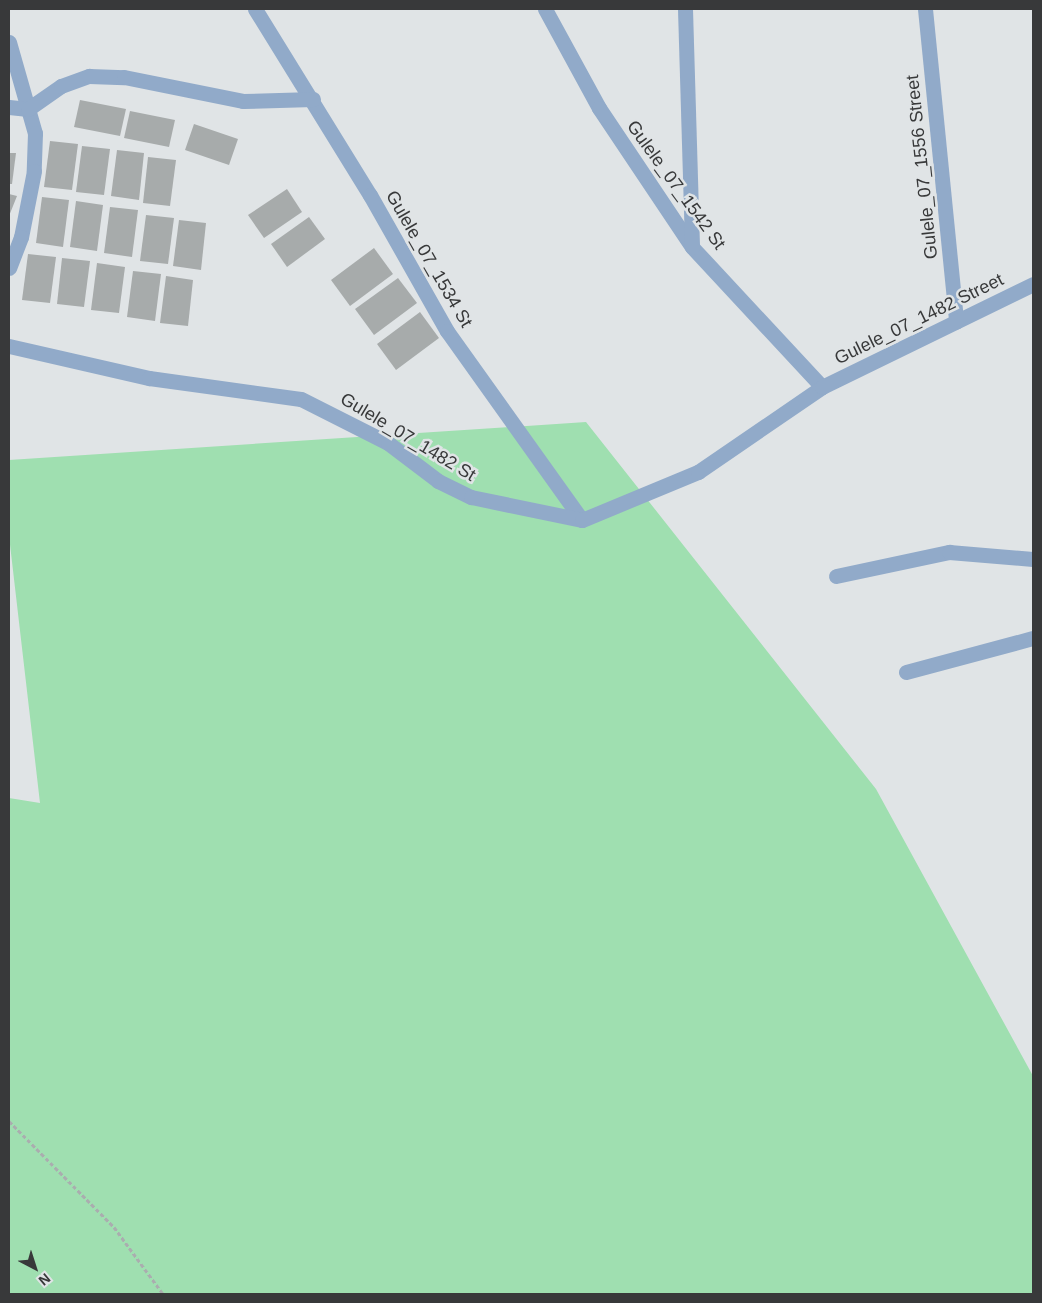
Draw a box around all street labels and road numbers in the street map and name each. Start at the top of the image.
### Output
street label: Gulele_07_1556 Street [902,74,942,260]
street label: Gulele_07_1542 St [622,116,730,254]
street label: Gulele_07_1534 St [381,187,477,331]
street label: Gulele_07_1482 Street [831,269,1007,369]
street label: Gulele_07_1482 St [336,388,480,486]

